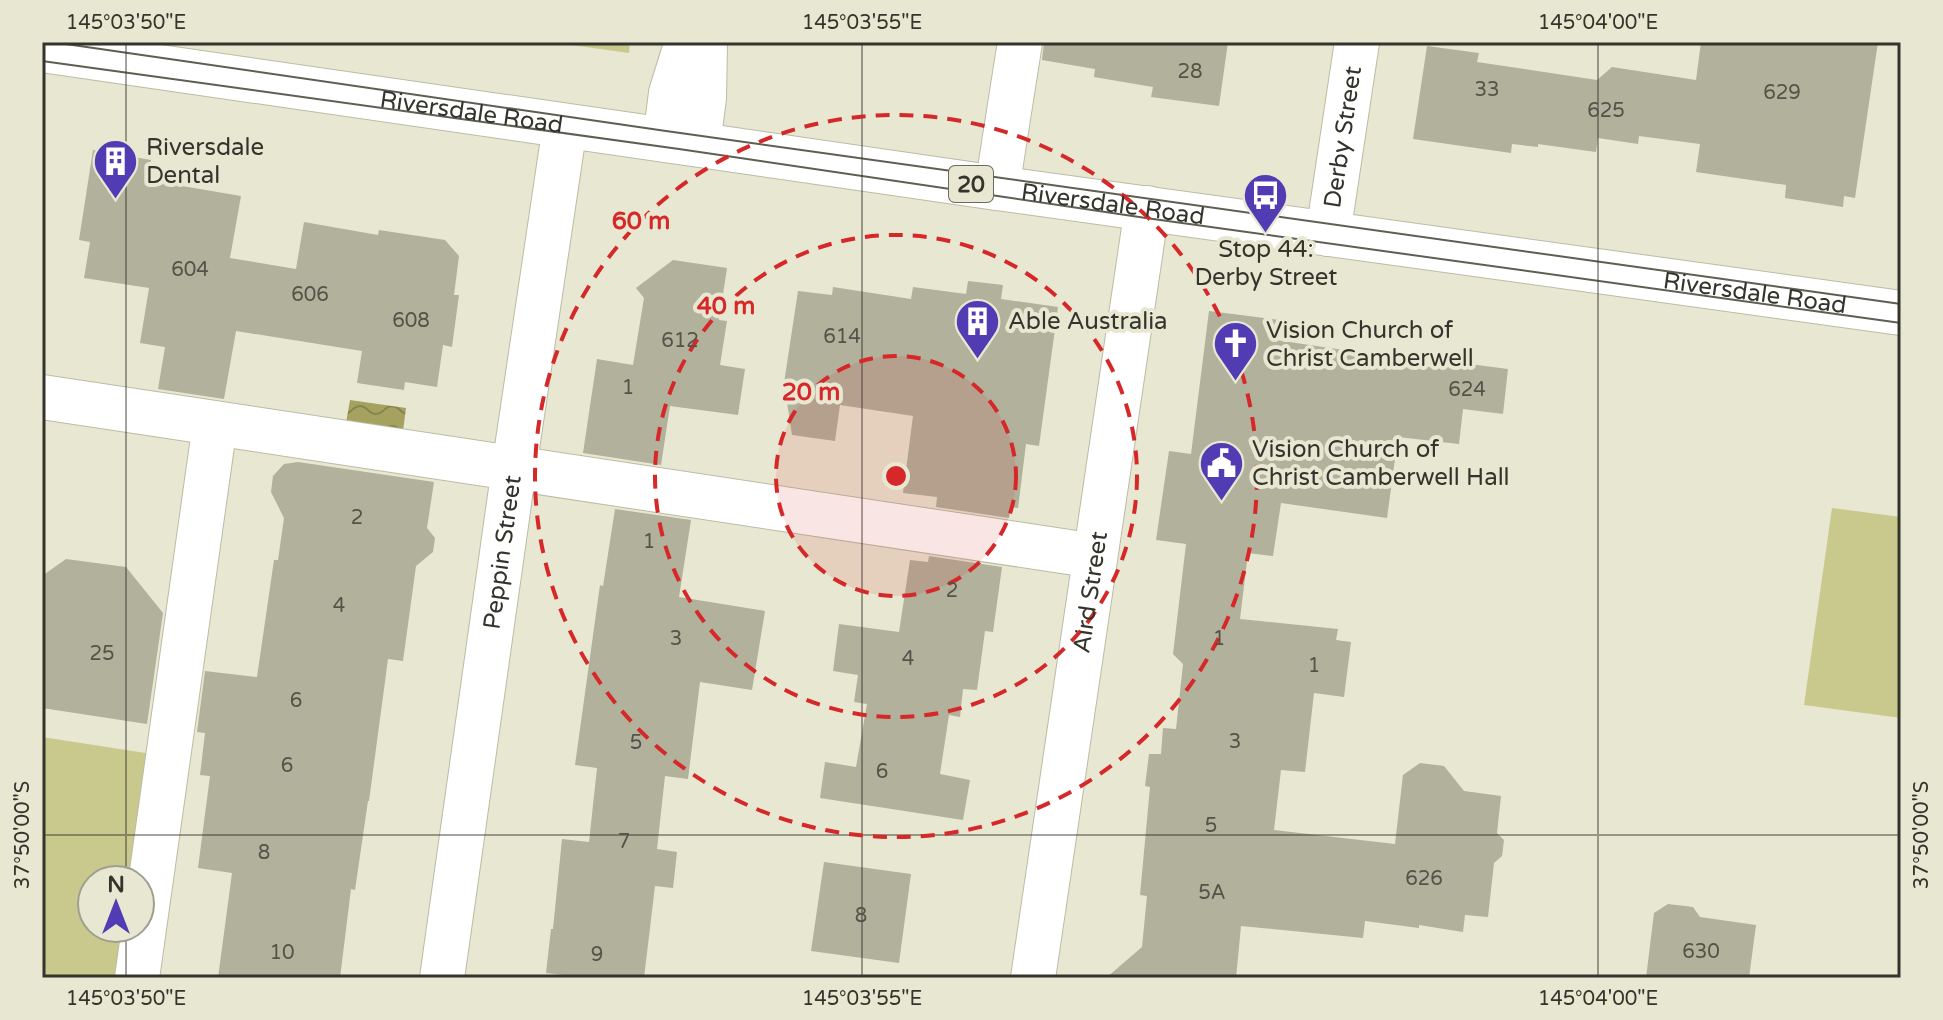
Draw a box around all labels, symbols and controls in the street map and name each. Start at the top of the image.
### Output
text: 145°03'50"E [66,11,186,35]
text: 145°03'55"E [802,11,922,35]
text: 145°04'00"E [1538,11,1658,35]
house number: 28 [1177,60,1203,84]
street label: Derby Street [1318,64,1368,210]
house number: 33 [1474,78,1500,102]
house number: 629 [1763,81,1801,105]
street label: Riversdale Road [378,85,565,140]
house number: 625 [1587,99,1625,123]
place label: Riversdale Dental [146,133,264,190]
building icon: Riversdale Dental [91,137,139,200]
road number: 20 [949,166,993,202]
bus stop icon: Stop 44: Derby Street [1242,171,1290,234]
street label: Riversdale Road [1019,178,1206,232]
text: 60 m [612,207,670,236]
place label: Stop 44: Derby Street [1194,235,1338,292]
house number: 604 [171,258,209,282]
street label: Riversdale Road [1661,266,1848,320]
house number: 606 [291,283,329,307]
text: 40 m [697,292,755,321]
building icon: Able Australia [953,297,1001,360]
place label: Able Australia [1008,307,1168,336]
house number: 608 [392,309,430,333]
place label: Vision Church of Christ Camberwell [1266,316,1474,373]
church icon: Vision Church of Christ Camberwell [1211,320,1259,383]
house number: 614 [823,325,861,349]
house number: 612 [661,329,699,353]
house number: 1 [622,376,634,400]
text: 20 m [782,378,840,407]
house number: 624 [1448,378,1486,402]
place label: Vision Church of Christ Camberwell Hall [1252,435,1510,492]
public building icon: Vision Church of Christ Camberwell Hall [1197,439,1245,502]
centre of rings [882,462,910,490]
street label: Peppin Street [477,473,528,631]
house number: 2 [351,506,363,530]
house number: 1 [643,530,655,554]
street label: Aird Street [1067,530,1114,655]
house number: 2 [946,579,958,603]
house number: 4 [333,594,345,618]
house number: 3 [670,627,682,651]
house number: 1 [1213,627,1225,651]
house number: 25 [89,642,115,666]
house number: 4 [902,647,914,671]
house number: 1 [1308,654,1320,678]
house number: 6 [290,689,302,713]
house number: 3 [1229,730,1241,754]
house number: 5 [630,731,642,755]
house number: 6 [281,754,293,778]
house number: 6 [876,760,888,784]
text: 37°50'00"S [11,781,35,889]
text: 37°50'00"S [1910,781,1934,889]
house number: 5 [1205,814,1217,838]
house number: 7 [618,830,630,854]
house number: 8 [258,841,270,865]
north arrow [76,864,156,944]
house number: 626 [1405,867,1443,891]
text: N [107,872,125,898]
house number: 5A [1198,881,1226,905]
house number: 8 [855,904,867,928]
house number: 630 [1682,940,1720,964]
house number: 10 [269,941,295,965]
house number: 9 [591,943,603,967]
text: 145°03'50"E [66,987,186,1011]
text: 145°03'55"E [802,987,922,1011]
text: 145°04'00"E [1538,987,1658,1011]

